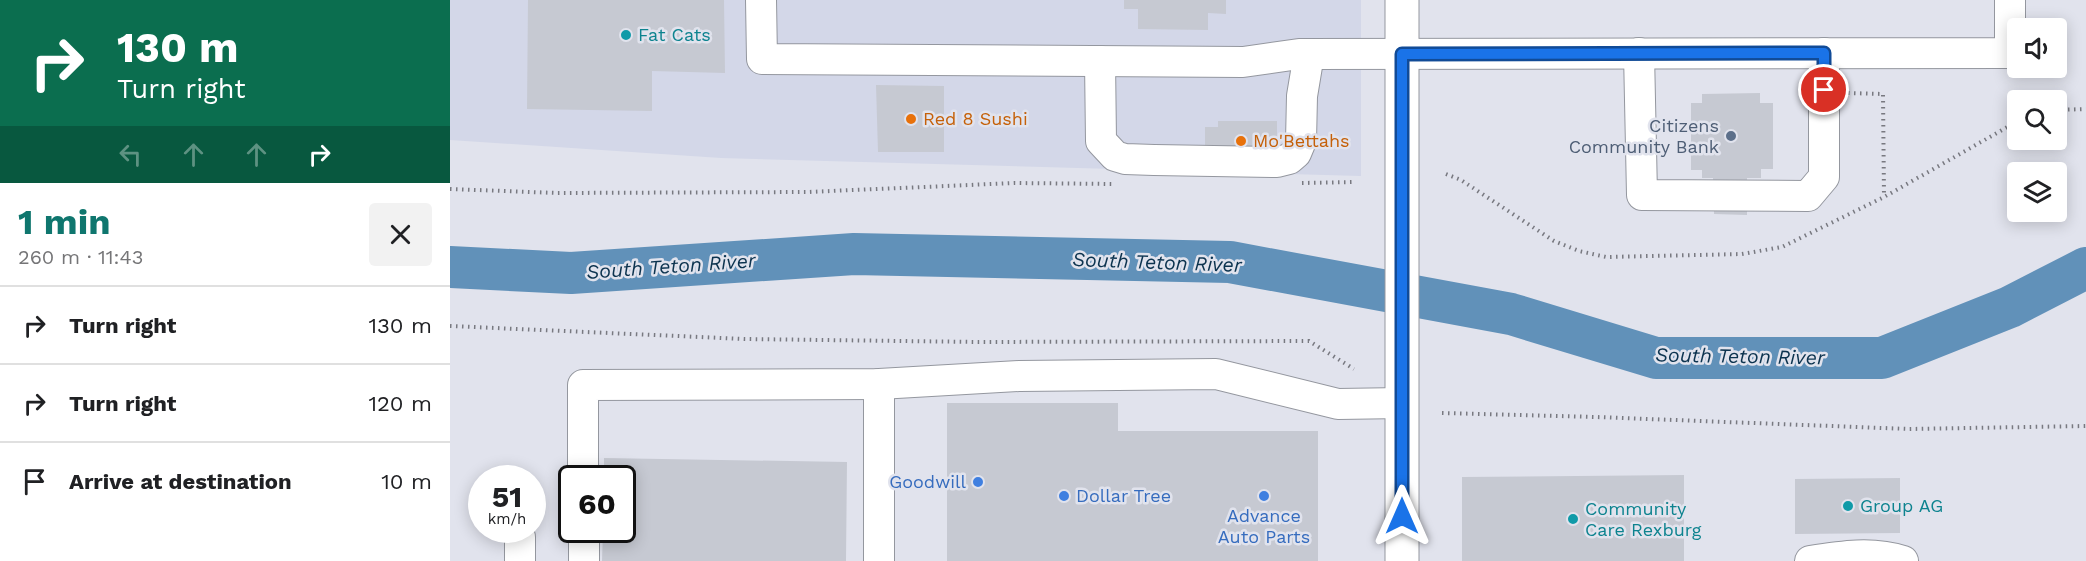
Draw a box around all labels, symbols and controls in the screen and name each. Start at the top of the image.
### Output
map controls [2007,18,2067,222]
button: sound [2007,18,2067,78]
text: 130 m [117,23,239,72]
icon: right [18,24,96,102]
place label: Fat Cats [638,24,711,45]
marker: Fat Cats [619,28,633,42]
pin [1798,64,1849,115]
text: Turn right [117,73,246,105]
icon: arrive [1807,73,1840,106]
button: search [2007,90,2067,150]
place label: Red 8 Sushi [923,108,1028,129]
marker: Red 8 Sushi [904,112,918,126]
place label: Citizens Community Bank [1569,115,1719,157]
marker: Citizens Community Bank [1724,129,1738,143]
place label: Mo'Bettahs [1253,130,1350,151]
marker: Mo'Bettahs [1234,134,1248,148]
icon: left [114,138,147,171]
icon: ahead [177,138,210,171]
icon: ahead [240,138,273,171]
icon: right [303,138,336,171]
button: layers [2007,162,2067,222]
text: 1 min [18,201,110,243]
button: close [369,203,432,266]
text: 260 m · 11:43 [18,245,143,269]
water label: South Teton River [1072,247,1243,277]
water label: South Teton River [586,248,758,284]
icon: right [18,309,51,342]
text: Turn right [69,313,176,338]
text: 130 m [368,313,432,338]
water label: South Teton River [1655,343,1826,370]
icon: right [18,387,51,420]
text: Turn right [69,391,176,416]
text: 120 m [368,391,432,416]
icon: arrive [18,465,51,498]
speed limit sign: 60 [558,465,636,543]
text: Arrive at destination [69,469,292,494]
text: 10 m [381,469,432,494]
place label: Goodwill [889,471,966,492]
marker: Goodwill [971,475,985,489]
text: 51 [492,479,522,514]
position arrow [1370,484,1434,548]
place label: Dollar Tree [1076,485,1171,506]
marker: Dollar Tree [1057,489,1071,503]
marker: Advance Auto Parts [1257,489,1271,503]
place label: Group AG [1860,495,1943,516]
place label: Community Care Rexburg [1585,498,1702,540]
marker: Group AG [1841,499,1855,513]
place label: Advance Auto Parts [1218,505,1310,547]
text: km/h [488,510,526,528]
marker: Community Care Rexburg [1566,512,1580,526]

